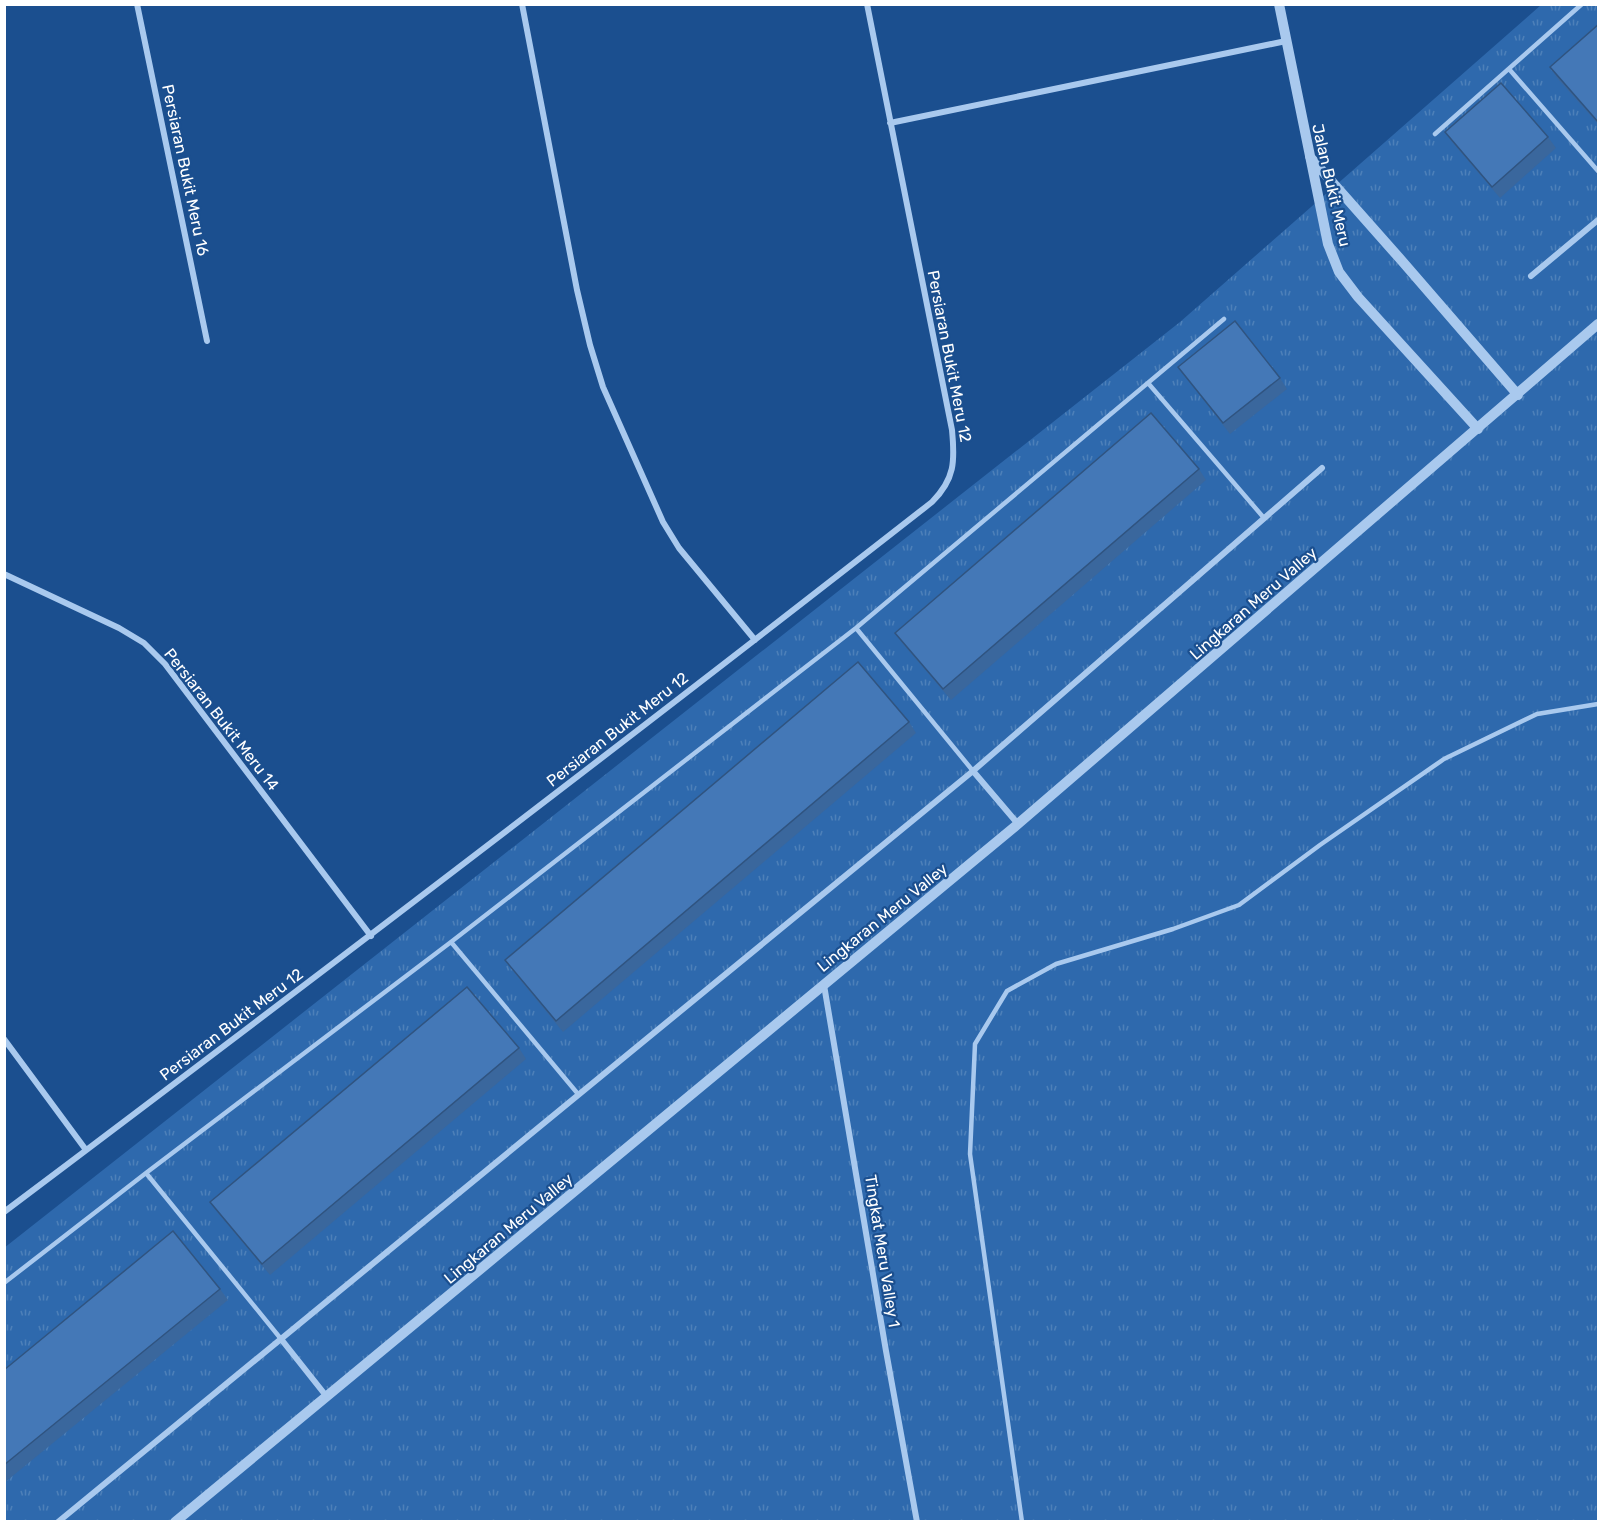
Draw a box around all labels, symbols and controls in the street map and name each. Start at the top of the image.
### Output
street label: Persiaran Bukit Meru 16 [158,83,213,258]
street label: Jalan Bukit Meru [1308,122,1355,248]
street label: Persiaran Bukit Meru 12 [924,269,975,444]
street label: Lingkaran Meru Valley [1186,543,1321,664]
street label: Persiaran Bukit Meru 14 [160,644,283,794]
street label: Persiaran Bukit Meru 12 [543,668,692,791]
street label: Lingkaran Meru Valley [813,859,951,976]
street label: Persiaran Bukit Meru 12 [156,964,307,1085]
street label: Lingkaran Meru Valley [440,1169,577,1288]
street label: Tingkat Meru Valley 1 [861,1173,904,1329]

